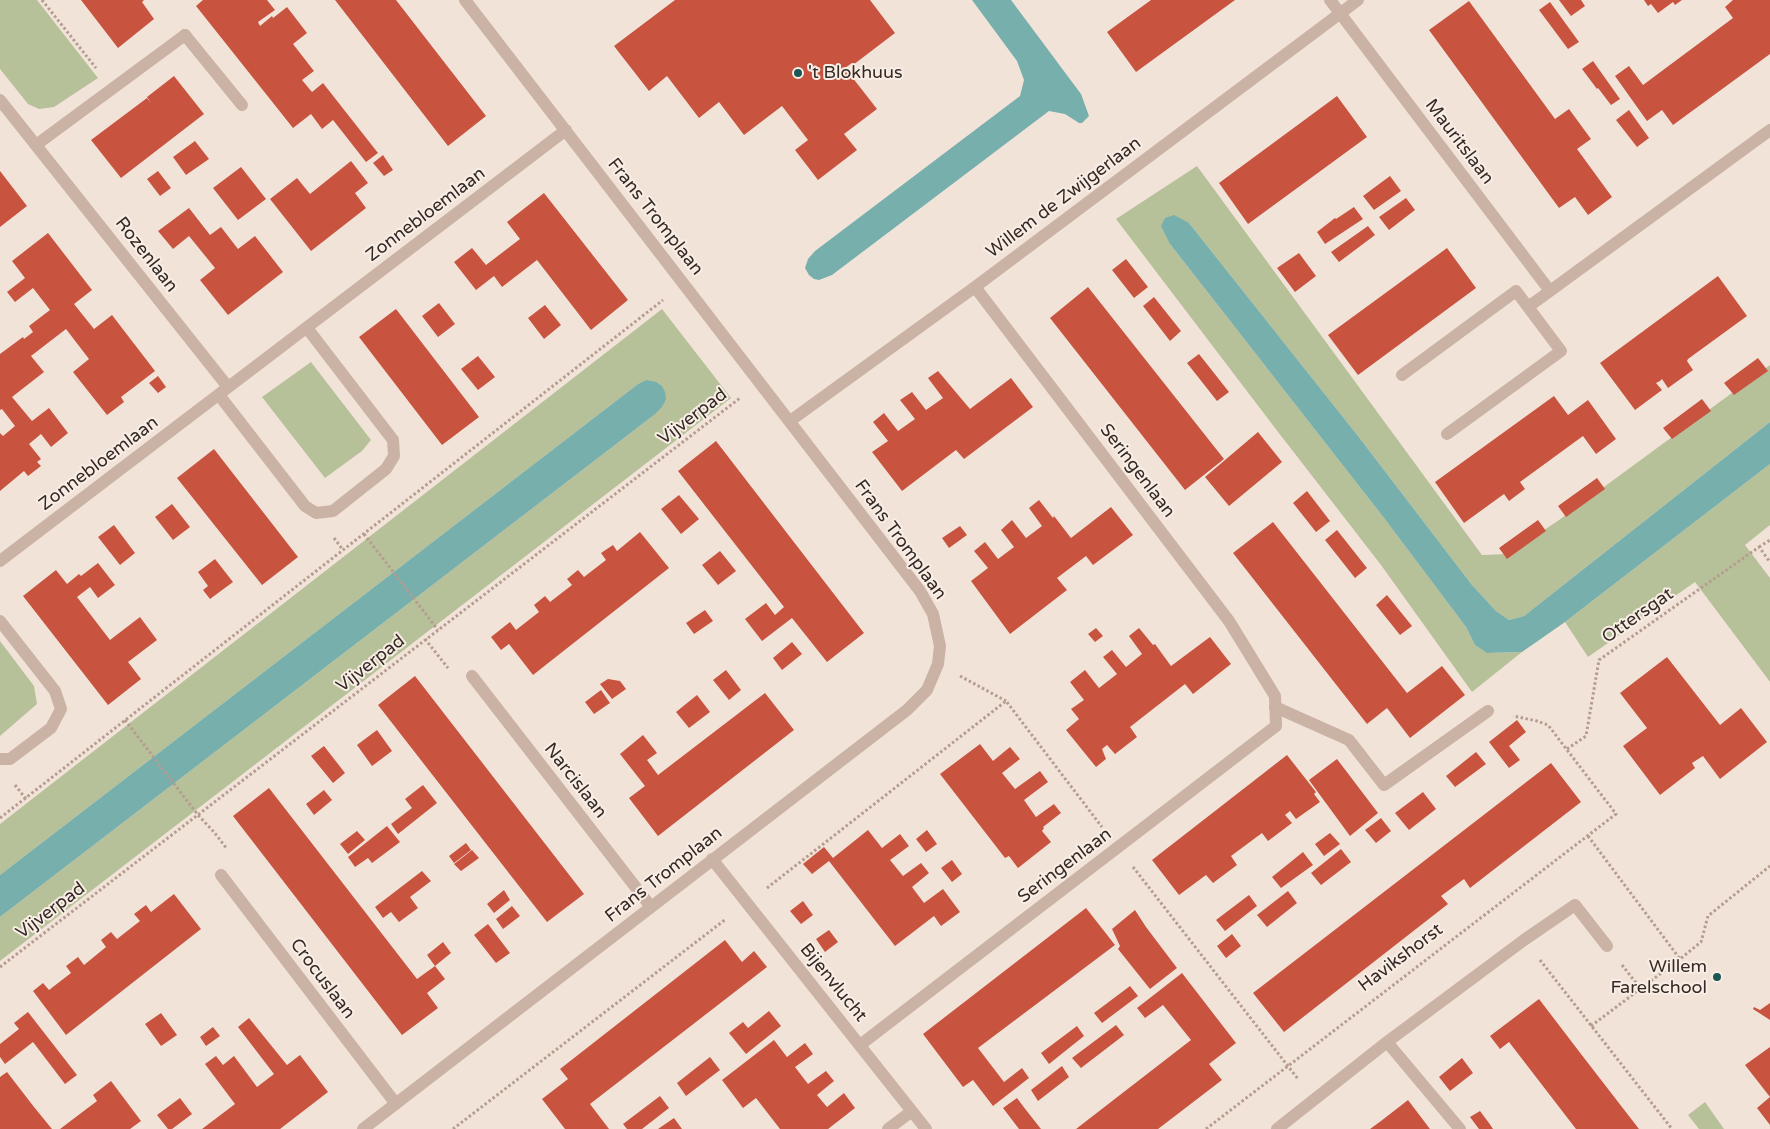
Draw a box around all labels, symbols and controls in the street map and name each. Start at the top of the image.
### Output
place label: 't Blokhuus [808,62,903,84]
marker: 't Blokhuus [792,67,804,79]
street label: Mauritslaan [1420,95,1498,189]
street label: Willem de Zwijgerlaan [982,133,1146,263]
street label: Frans Tromplaan [603,154,707,280]
street label: Zonnebloemlaan [362,163,490,267]
street label: Rozenlaan [110,213,182,297]
street label: Vijverpad [654,384,732,450]
street label: Zonnebloemlaan [35,412,163,516]
street label: Seringenlaan [1095,420,1179,522]
street label: Frans Tromplaan [849,476,951,604]
street label: Ottersgat [1598,584,1678,648]
street label: Vijverpad [333,631,409,697]
street label: Narcislaan [539,739,611,823]
street label: Frans Tromplaan [601,823,727,927]
street label: Seringenlaan [1014,824,1116,908]
street label: Vijverpad [12,878,90,944]
street label: Havikshorst [1355,919,1447,997]
street label: Crocuslaan [285,935,359,1023]
street label: Bijenvlucht [795,939,871,1027]
place label: Willem Farelschool [1610,956,1707,999]
marker: Willem Farelschool [1711,971,1723,983]

